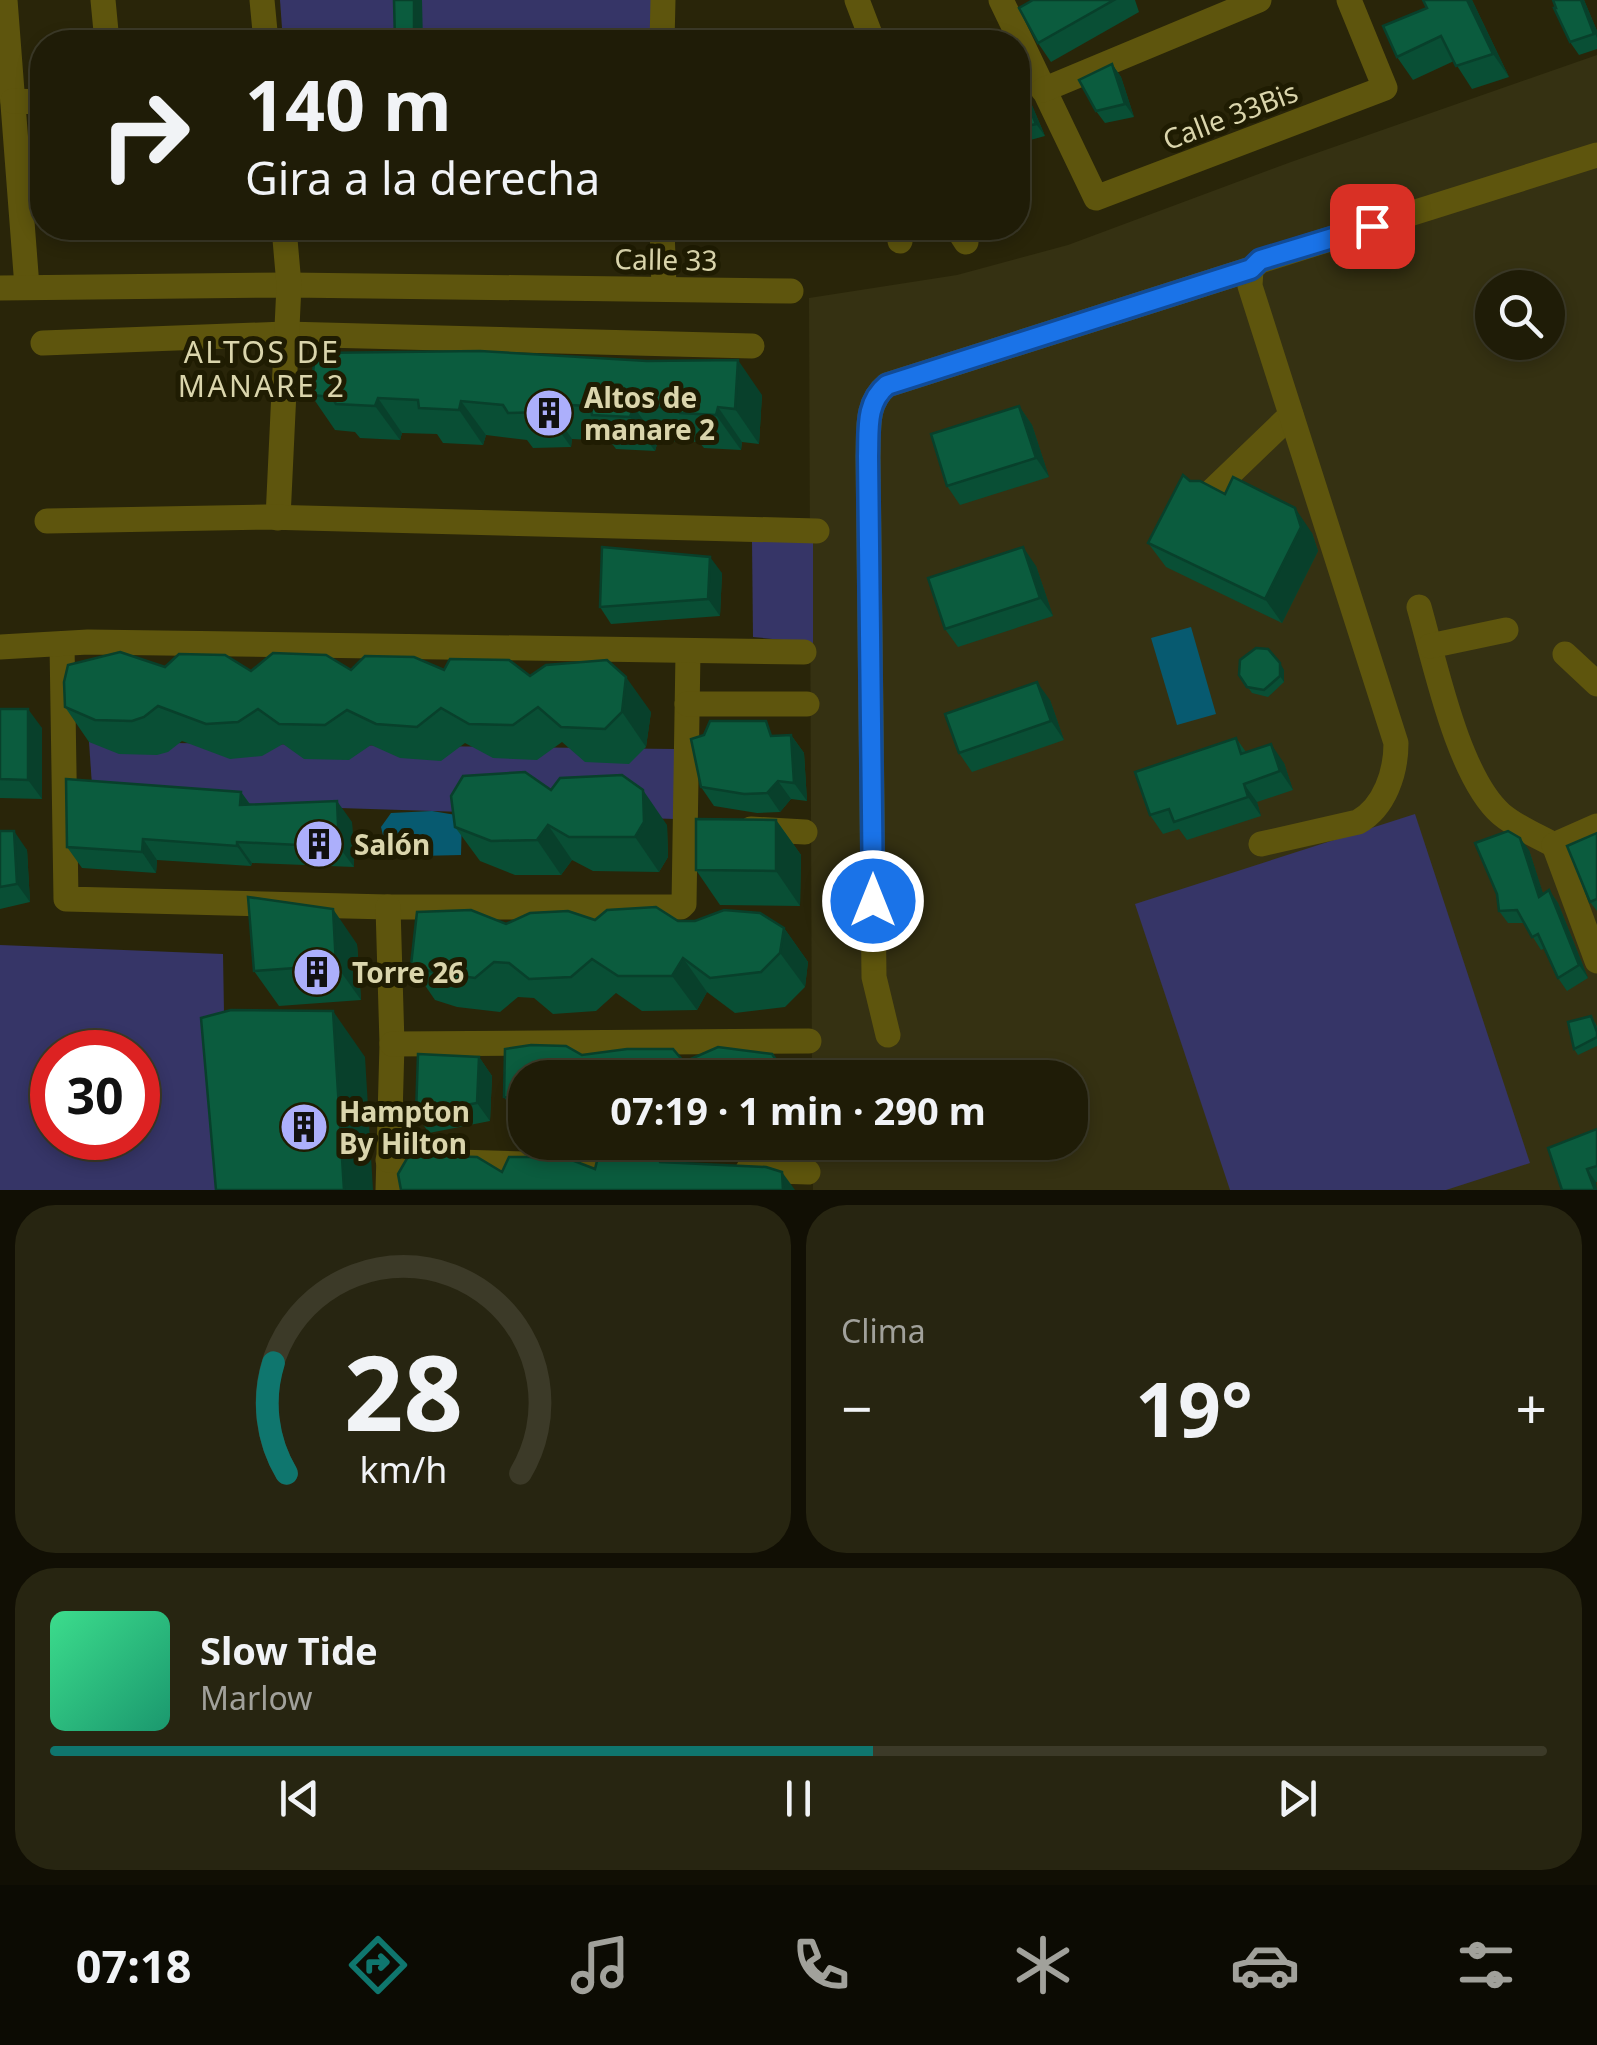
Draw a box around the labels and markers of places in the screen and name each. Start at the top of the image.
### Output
pin [1330,184,1415,269]
place label: Altos de manare 2 [584,378,715,448]
building icon: Altos de manare 2 [523,387,575,439]
building icon: Salón [293,818,345,870]
place label: Salón [354,825,430,863]
building icon: Torre 26 [291,946,343,998]
place label: Torre 26 [352,953,464,991]
place label: Hampton By Hilton [339,1092,470,1162]
building icon: Hampton By Hilton [278,1101,330,1153]

